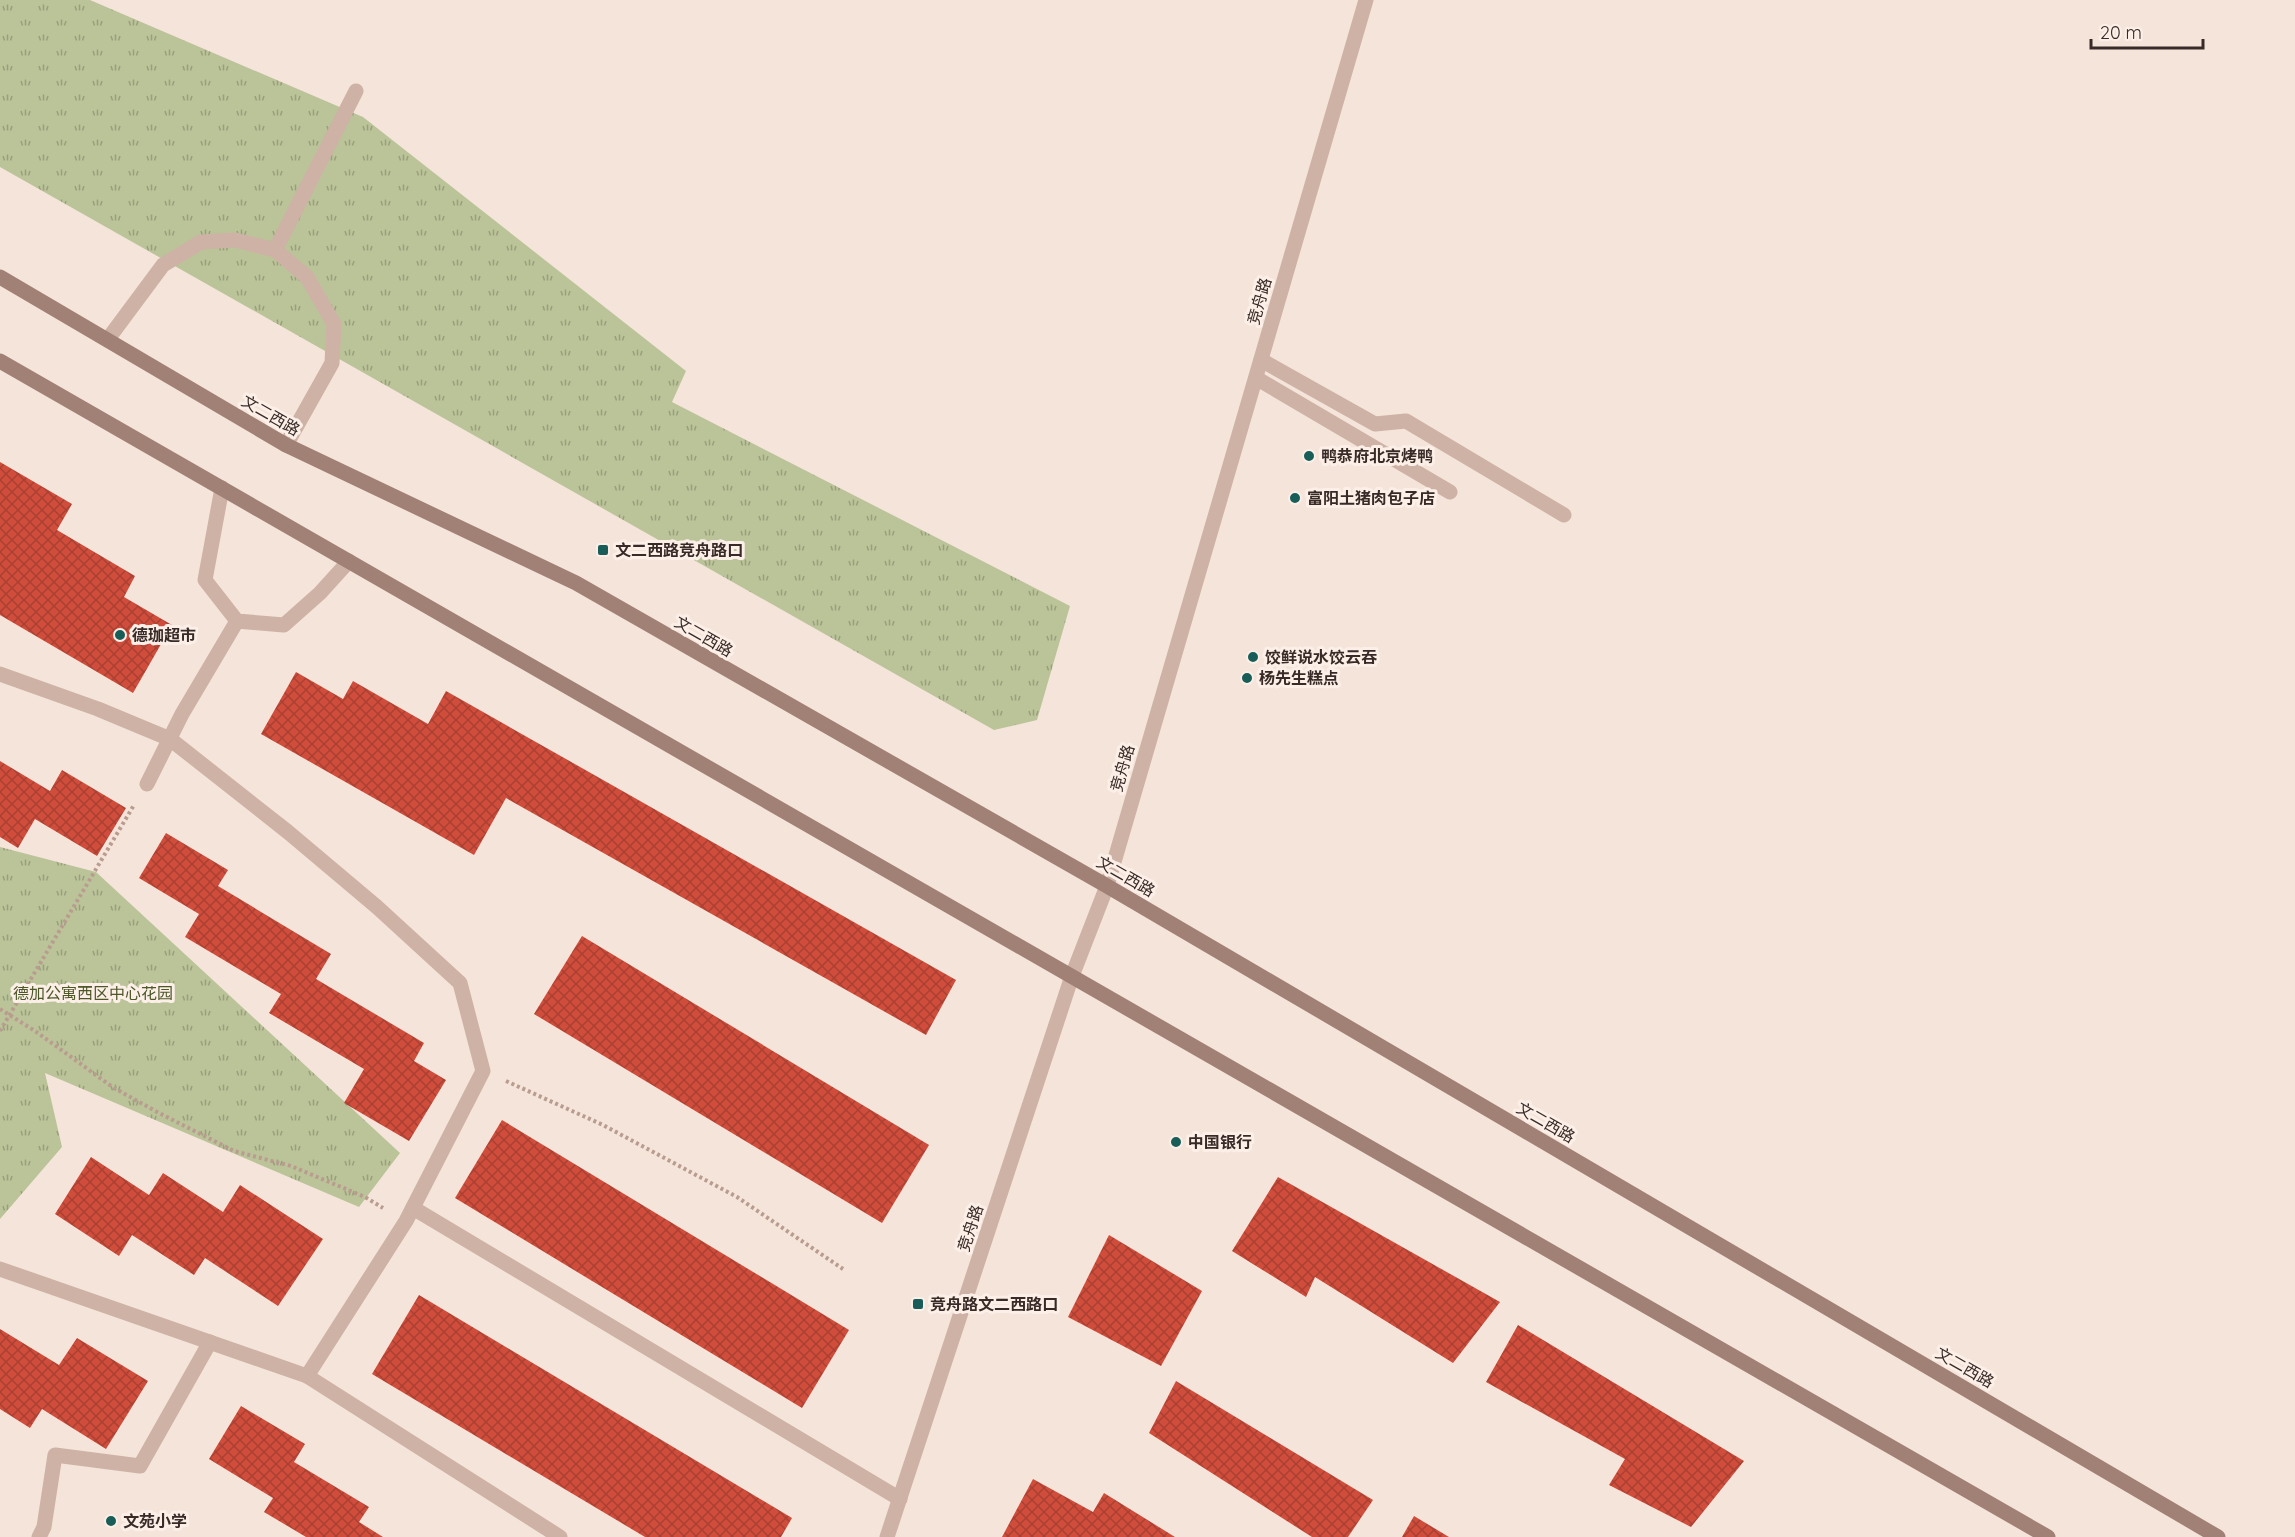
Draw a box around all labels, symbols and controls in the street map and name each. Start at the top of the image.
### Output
scale bar [2091,12,2204,50]
text: 20 m [2100,21,2142,44]
street label: 竞舟路 [1243,275,1275,327]
street label: 文二西路 [238,390,304,440]
place label: 鸭恭府北京烤鸭 [1321,446,1433,466]
marker: 鸭恭府北京烤鸭 [1302,449,1316,463]
place label: 富阳土猪肉包子店 [1307,488,1435,508]
marker: 富阳土猪肉包子店 [1288,491,1302,505]
place label: 文二西路竞舟路口 [615,540,743,560]
marker: 文二西路竞舟路口 [596,543,610,557]
street label: 文二西路 [671,611,737,661]
place label: 德珈超市 [132,625,196,645]
marker: 德珈超市 [113,628,127,642]
place label: 饺鲜说水饺云吞 [1265,647,1377,667]
marker: 饺鲜说水饺云吞 [1246,650,1260,664]
place label: 杨先生糕点 [1259,668,1339,688]
marker: 杨先生糕点 [1240,671,1254,685]
street label: 竞舟路 [1106,742,1138,794]
street label: 文二西路 [1093,851,1159,901]
park label: 德加公寓西区中心花园 [13,983,173,1003]
street label: 文二西路 [1513,1097,1579,1147]
place label: 中国银行 [1188,1132,1252,1152]
marker: 中国银行 [1169,1135,1183,1149]
street label: 竞舟路 [953,1202,987,1254]
place label: 竞舟路文二西路口 [930,1294,1058,1314]
marker: 竞舟路文二西路口 [911,1297,925,1311]
street label: 文二西路 [1932,1342,1998,1392]
place label: 文苑小学 [123,1511,187,1531]
marker: 文苑小学 [104,1514,118,1528]

